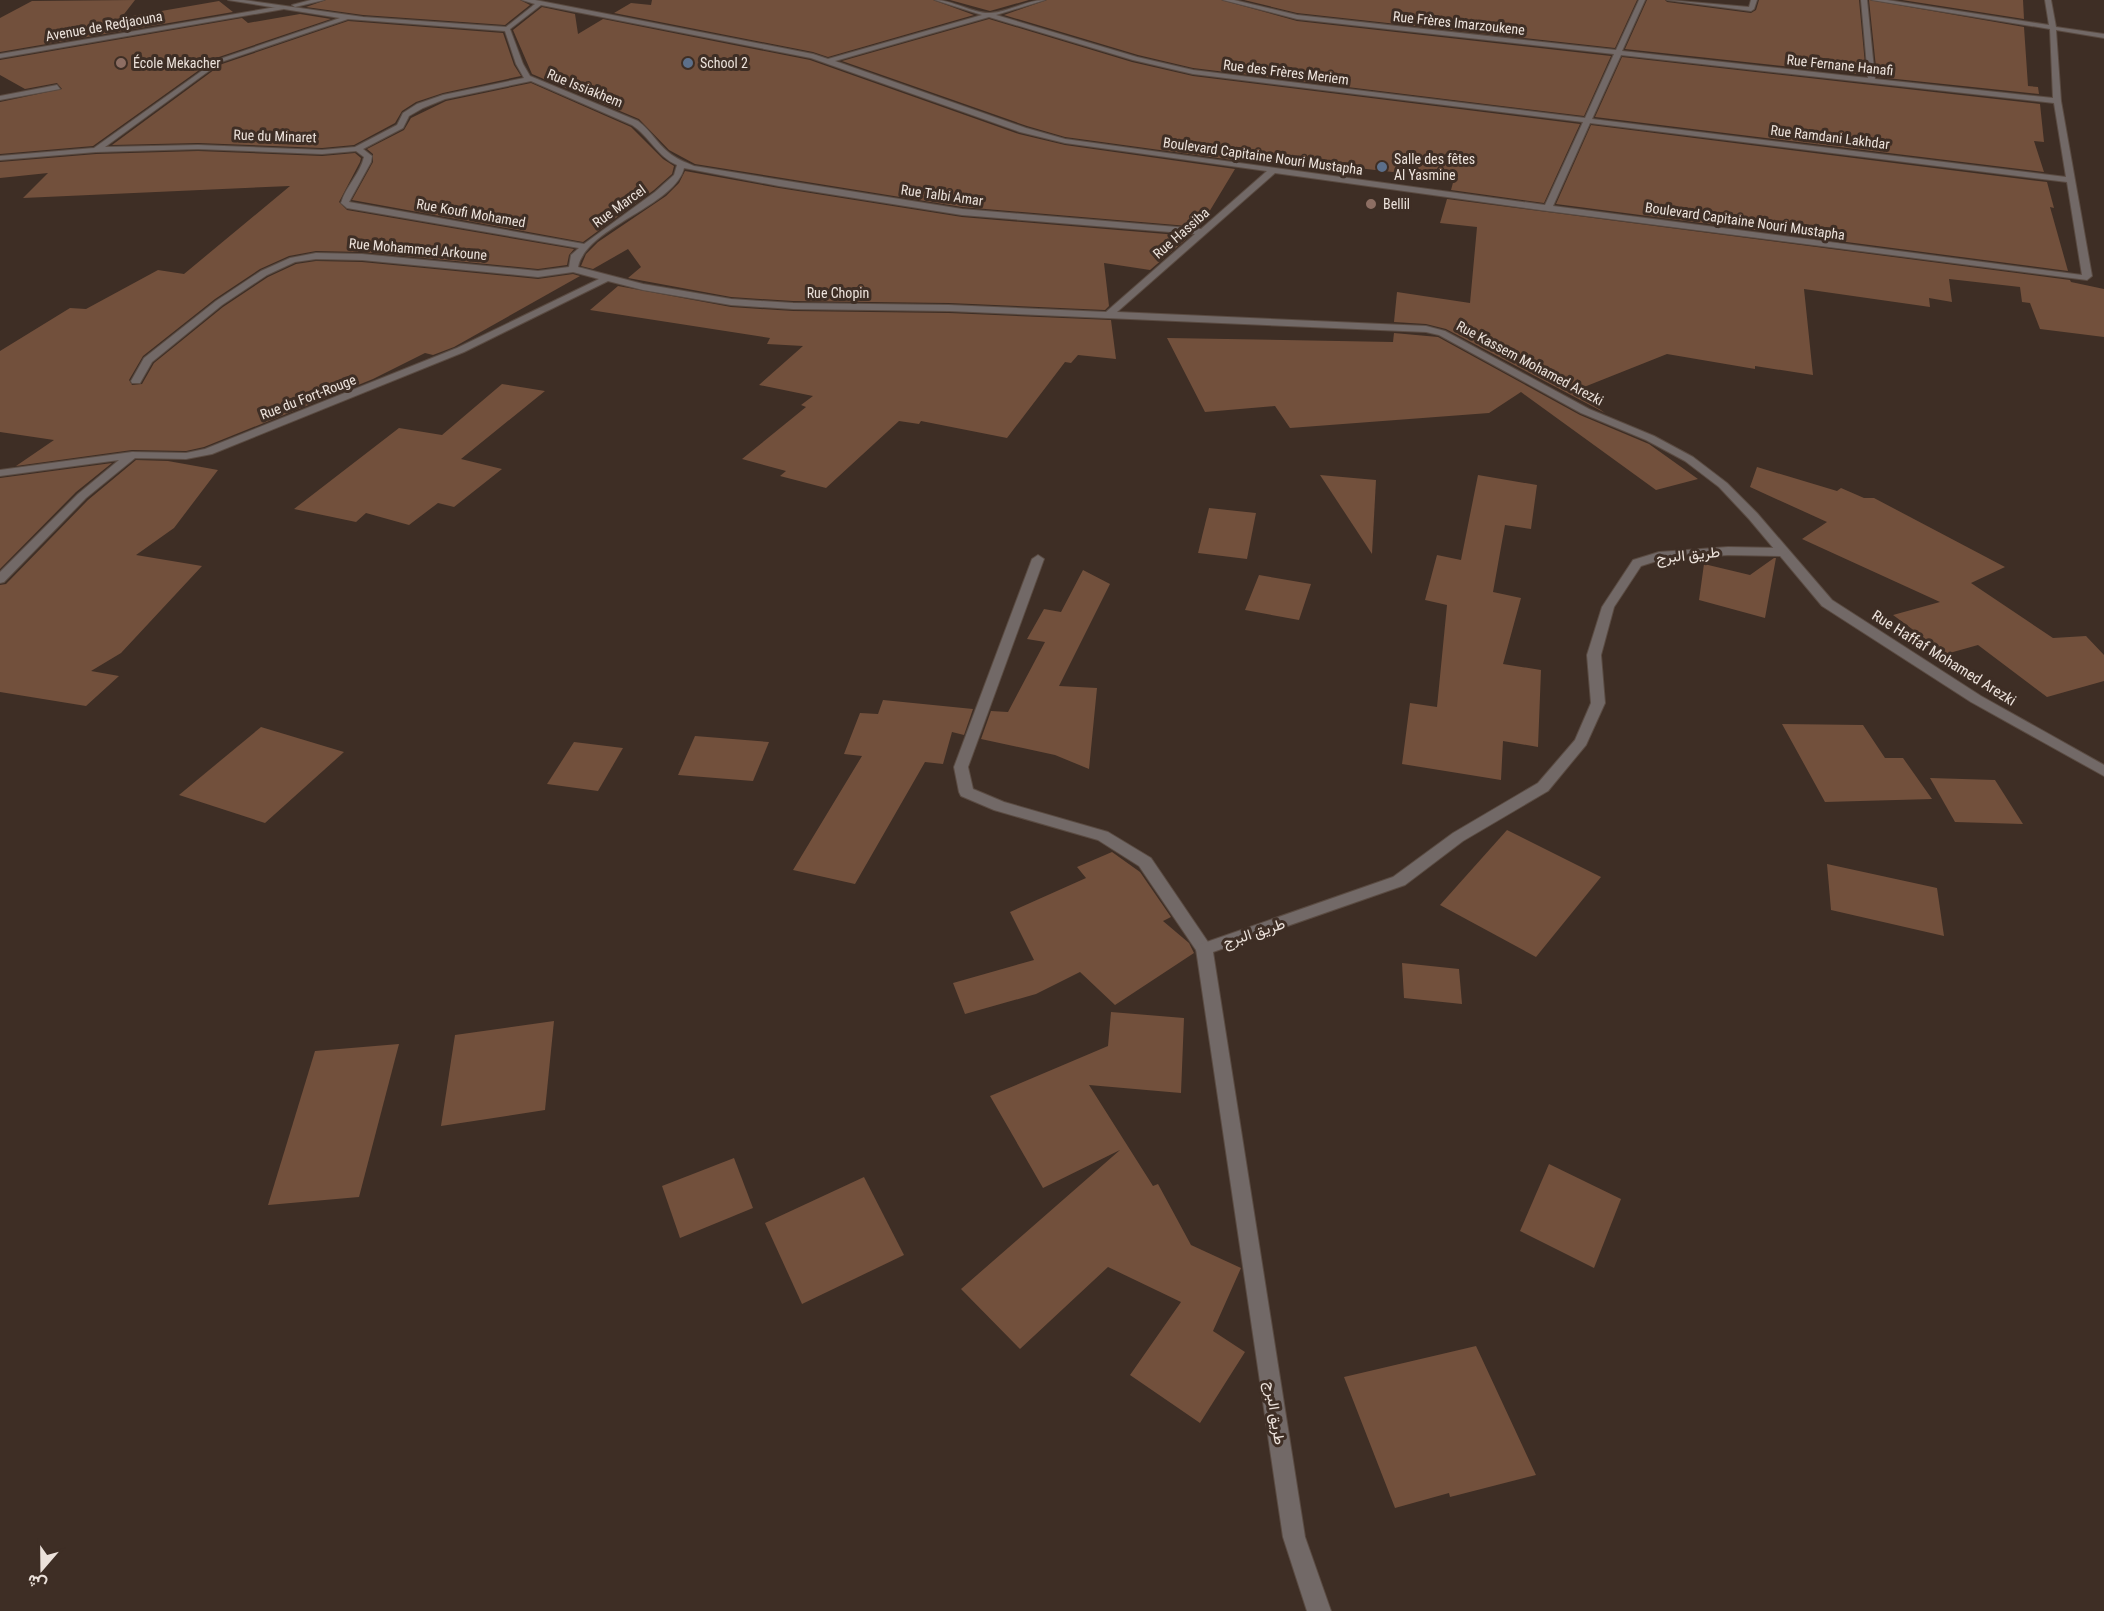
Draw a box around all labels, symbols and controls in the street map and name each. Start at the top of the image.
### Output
street label: Avenue de Redjaouna [44,8,164,44]
street label: Rue Frères Imarzoukene [1392,8,1526,38]
street label: Rue Fernane Hanafi [1786,51,1894,79]
place label: École Mekacher [133,54,221,71]
place label: School 2 [700,55,748,71]
marker: École Mekacher [114,56,128,70]
marker: School 2 [681,56,695,70]
street label: Rue des Frères Meriem [1222,56,1350,88]
street label: Rue Issiakhem [545,66,625,110]
street label: Rue Ramdani Lakhdar [1770,122,1890,152]
street label: Rue du Minaret [233,127,317,145]
street label: Boulevard Capitaine Nouri Mustapha [1162,134,1364,178]
place label: Salle des fêtes Al Yasmine [1394,151,1475,183]
marker: Salle des fêtes Al Yasmine [1375,160,1389,174]
street label: Rue Marcel [589,181,649,231]
street label: Rue Talbi Amar [900,181,984,209]
street label: Rue Koufi Mohamed [415,196,527,230]
place label: Bellil [1383,196,1410,212]
marker: Bellil [1364,197,1378,211]
street label: Boulevard Capitaine Nouri Mustapha [1644,199,1846,243]
street label: Rue Hassiba [1150,204,1212,262]
street label: Rue Mohammed Arkoune [348,235,488,263]
street label: Rue Chopin [807,285,869,301]
street label: Rue Kassem Mohamed Arezki [1454,317,1606,409]
street label: Rue du Fort-Rouge [258,371,359,423]
street label: طريق البرج [1655,543,1721,569]
street label: Rue Haffaf Mohamed Arezki [1869,606,2019,710]
street label: طريق البرج [1221,914,1288,953]
street label: طريق البرج [1259,1380,1289,1447]
north arrow [12,1539,72,1599]
text: ش [25,1570,49,1595]

